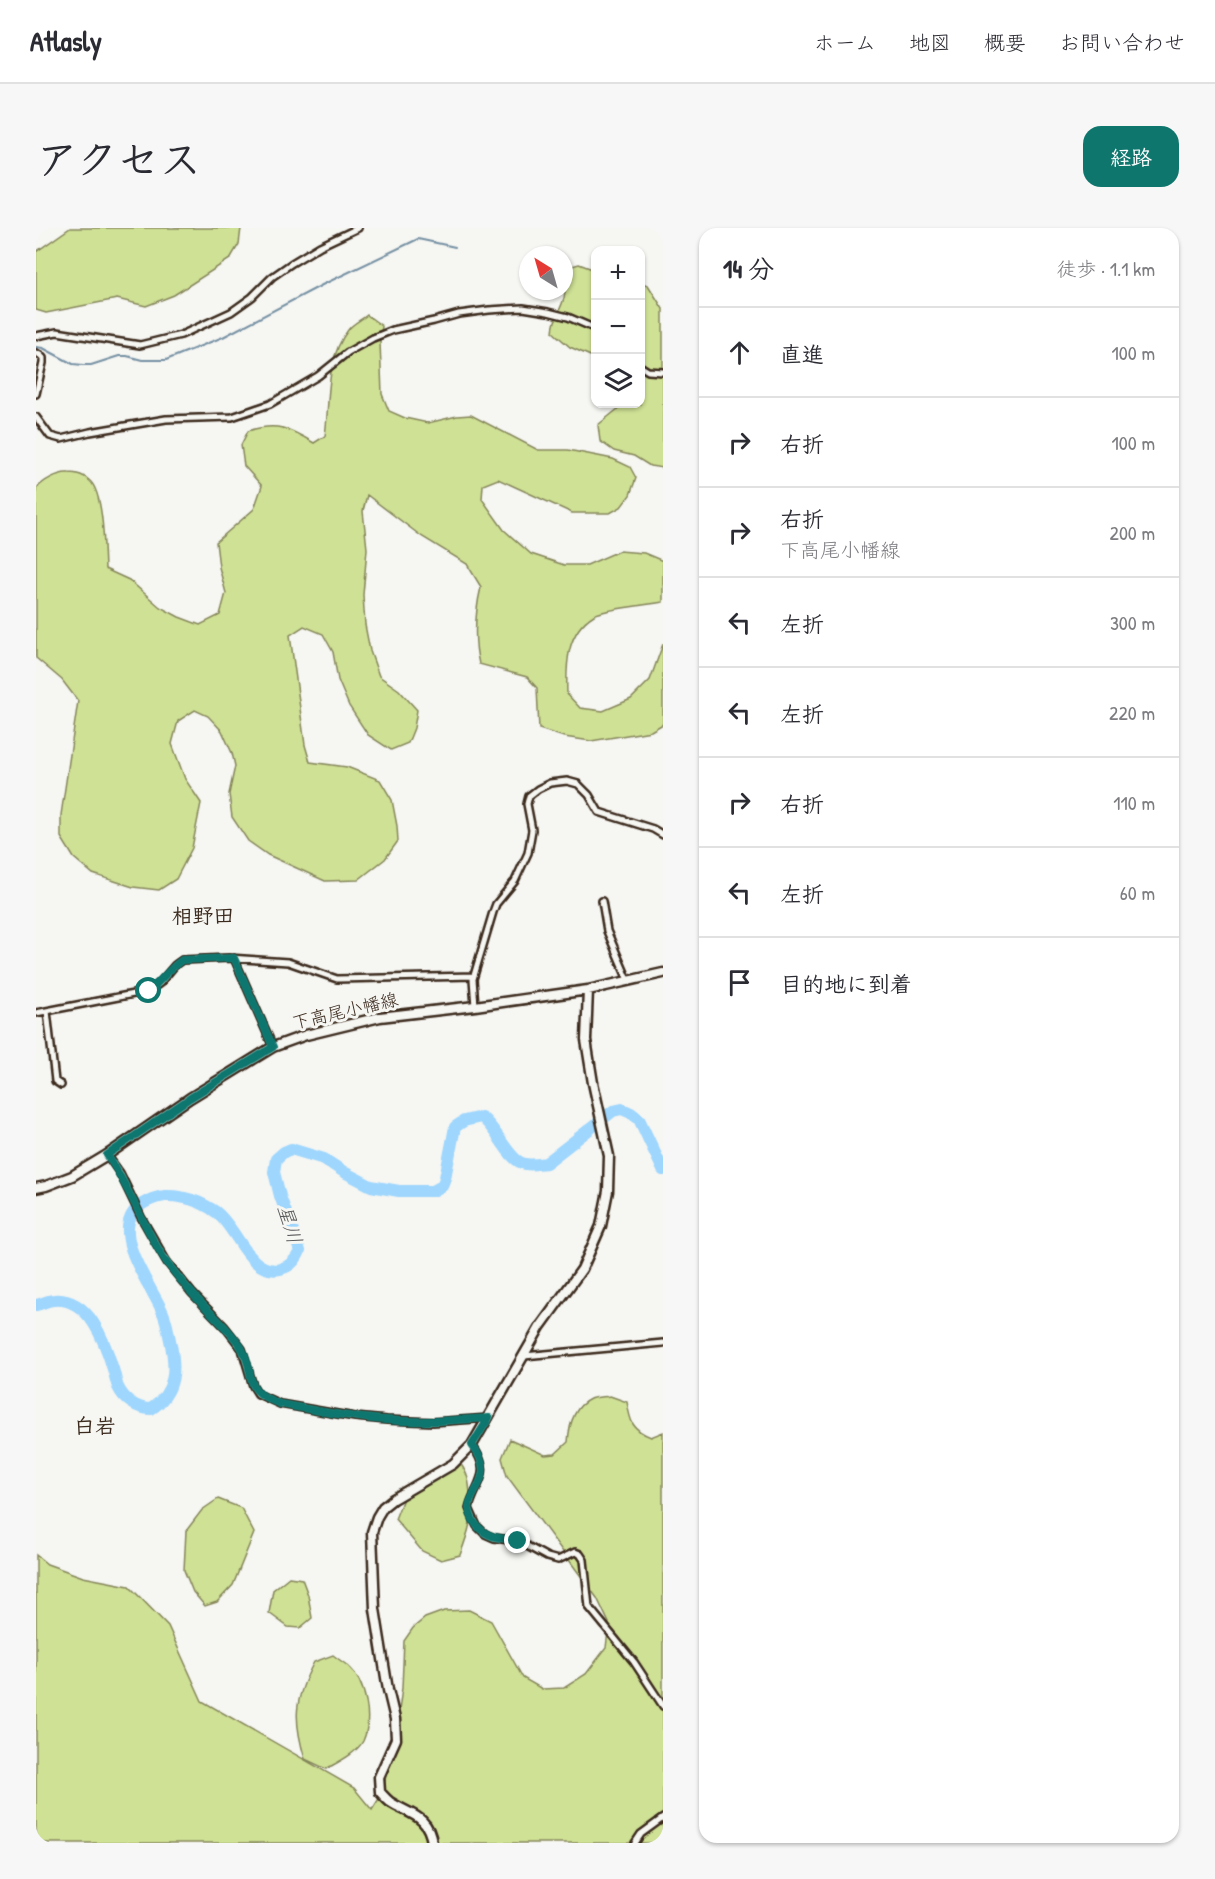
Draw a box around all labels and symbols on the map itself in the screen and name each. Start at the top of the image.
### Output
north arrow [519,246,573,300]
district label: 相野田 [172,901,235,930]
route start [135,977,161,1003]
street label: 下高尾小幡線 [289,986,400,1035]
water label: 星川 [272,1201,309,1247]
district label: 白岩 [74,1411,116,1440]
route end [504,1527,530,1553]

